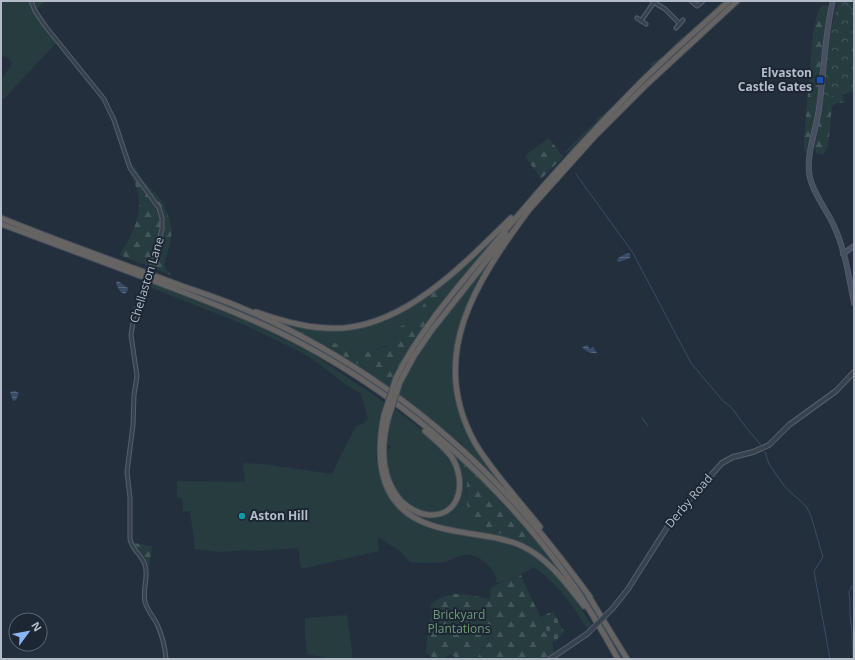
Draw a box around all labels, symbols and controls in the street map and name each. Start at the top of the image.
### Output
place label: Elvaston Castle Gates [738,64,812,95]
marker: Elvaston Castle Gates [815,75,825,85]
street label: Chellaston Lane [125,235,168,325]
street label: Derby Road [661,470,716,531]
place label: Aston Hill [250,507,308,524]
marker: Aston Hill [237,511,247,521]
park label: Brickyard Plantations [428,606,491,637]
north arrow [8,612,48,652]
text: N [28,619,46,634]

